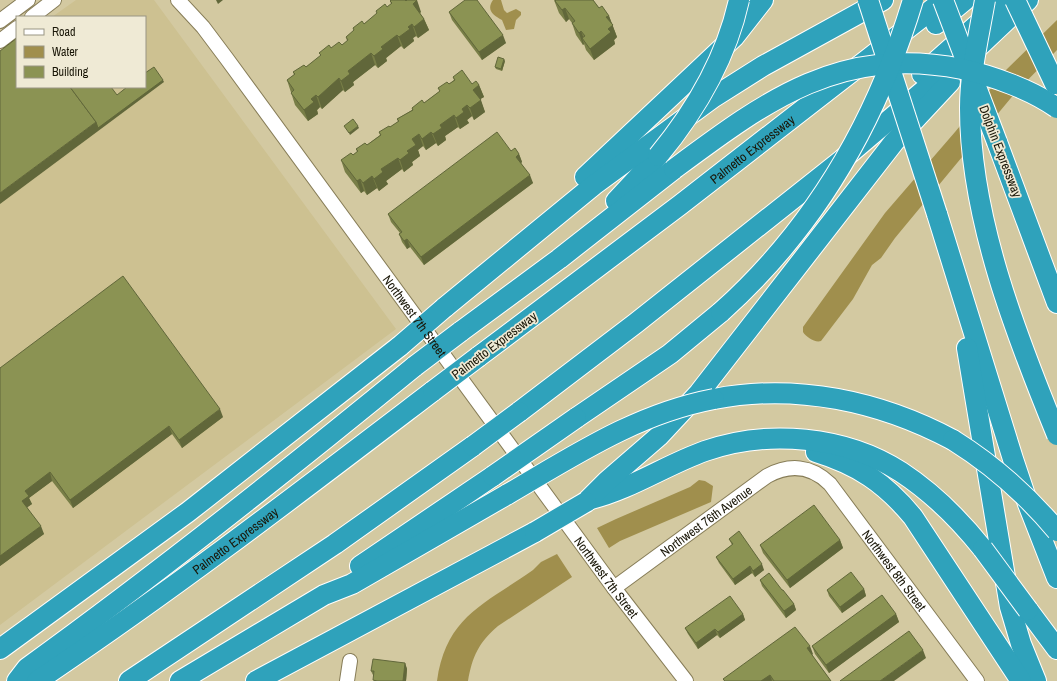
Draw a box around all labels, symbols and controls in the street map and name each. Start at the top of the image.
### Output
legend [16,16,146,88]
text: Road [52,24,76,40]
text: Water [52,44,79,60]
text: Building [52,64,89,80]
street label: Dolphin Expressway [975,103,1026,200]
street label: Palmetto Expressway [707,111,799,188]
street label: Northwest 7th Street [379,272,450,360]
street label: Palmetto Expressway [448,307,541,383]
street label: Northwest 76th Avenue [657,482,756,560]
street label: Palmetto Expressway [189,503,282,578]
street label: Northwest 8th Street [858,526,930,615]
street label: Northwest 7th Street [570,533,642,622]

